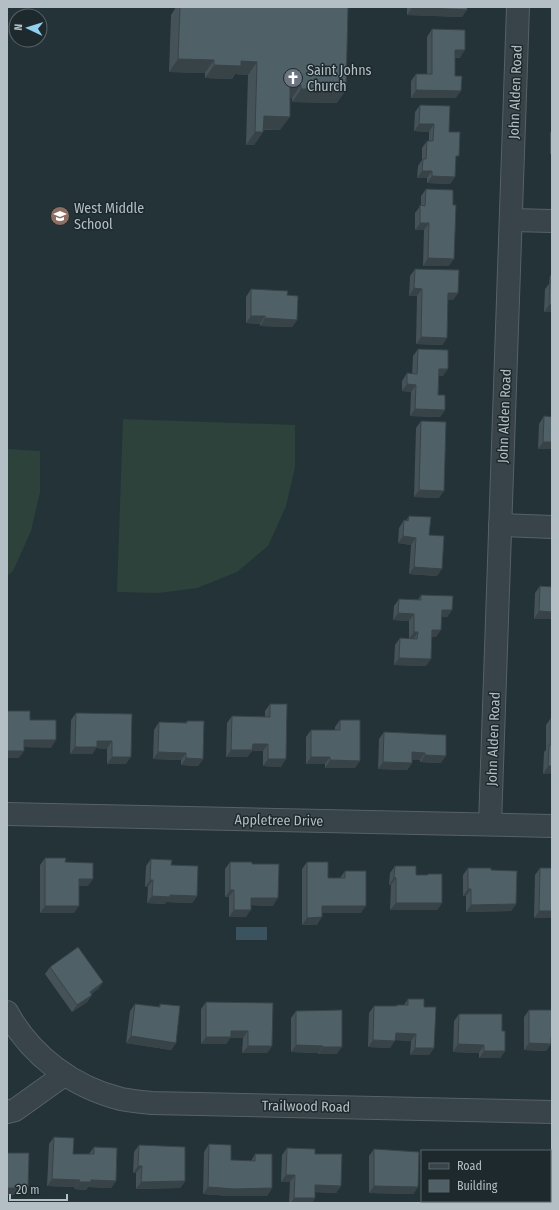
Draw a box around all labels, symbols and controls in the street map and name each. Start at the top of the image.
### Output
north arrow [8,8,48,48]
text: N [12,24,25,31]
street label: John Alden Road [505,45,526,139]
place label: Saint Johns Church [307,62,372,95]
church icon: Saint Johns Church [282,67,304,89]
place label: West Middle School [74,200,144,233]
school or university icon: West Middle School [49,205,71,227]
street label: John Alden Road [494,369,515,463]
street label: John Alden Road [483,692,504,786]
street label: Appletree Drive [235,811,324,830]
street label: Trailwood Road [262,1097,350,1116]
legend [421,1150,551,1202]
text: Road [457,1159,482,1173]
scale bar [10,1176,67,1202]
text: Building [457,1179,498,1193]
text: 20 m [16,1183,40,1197]

